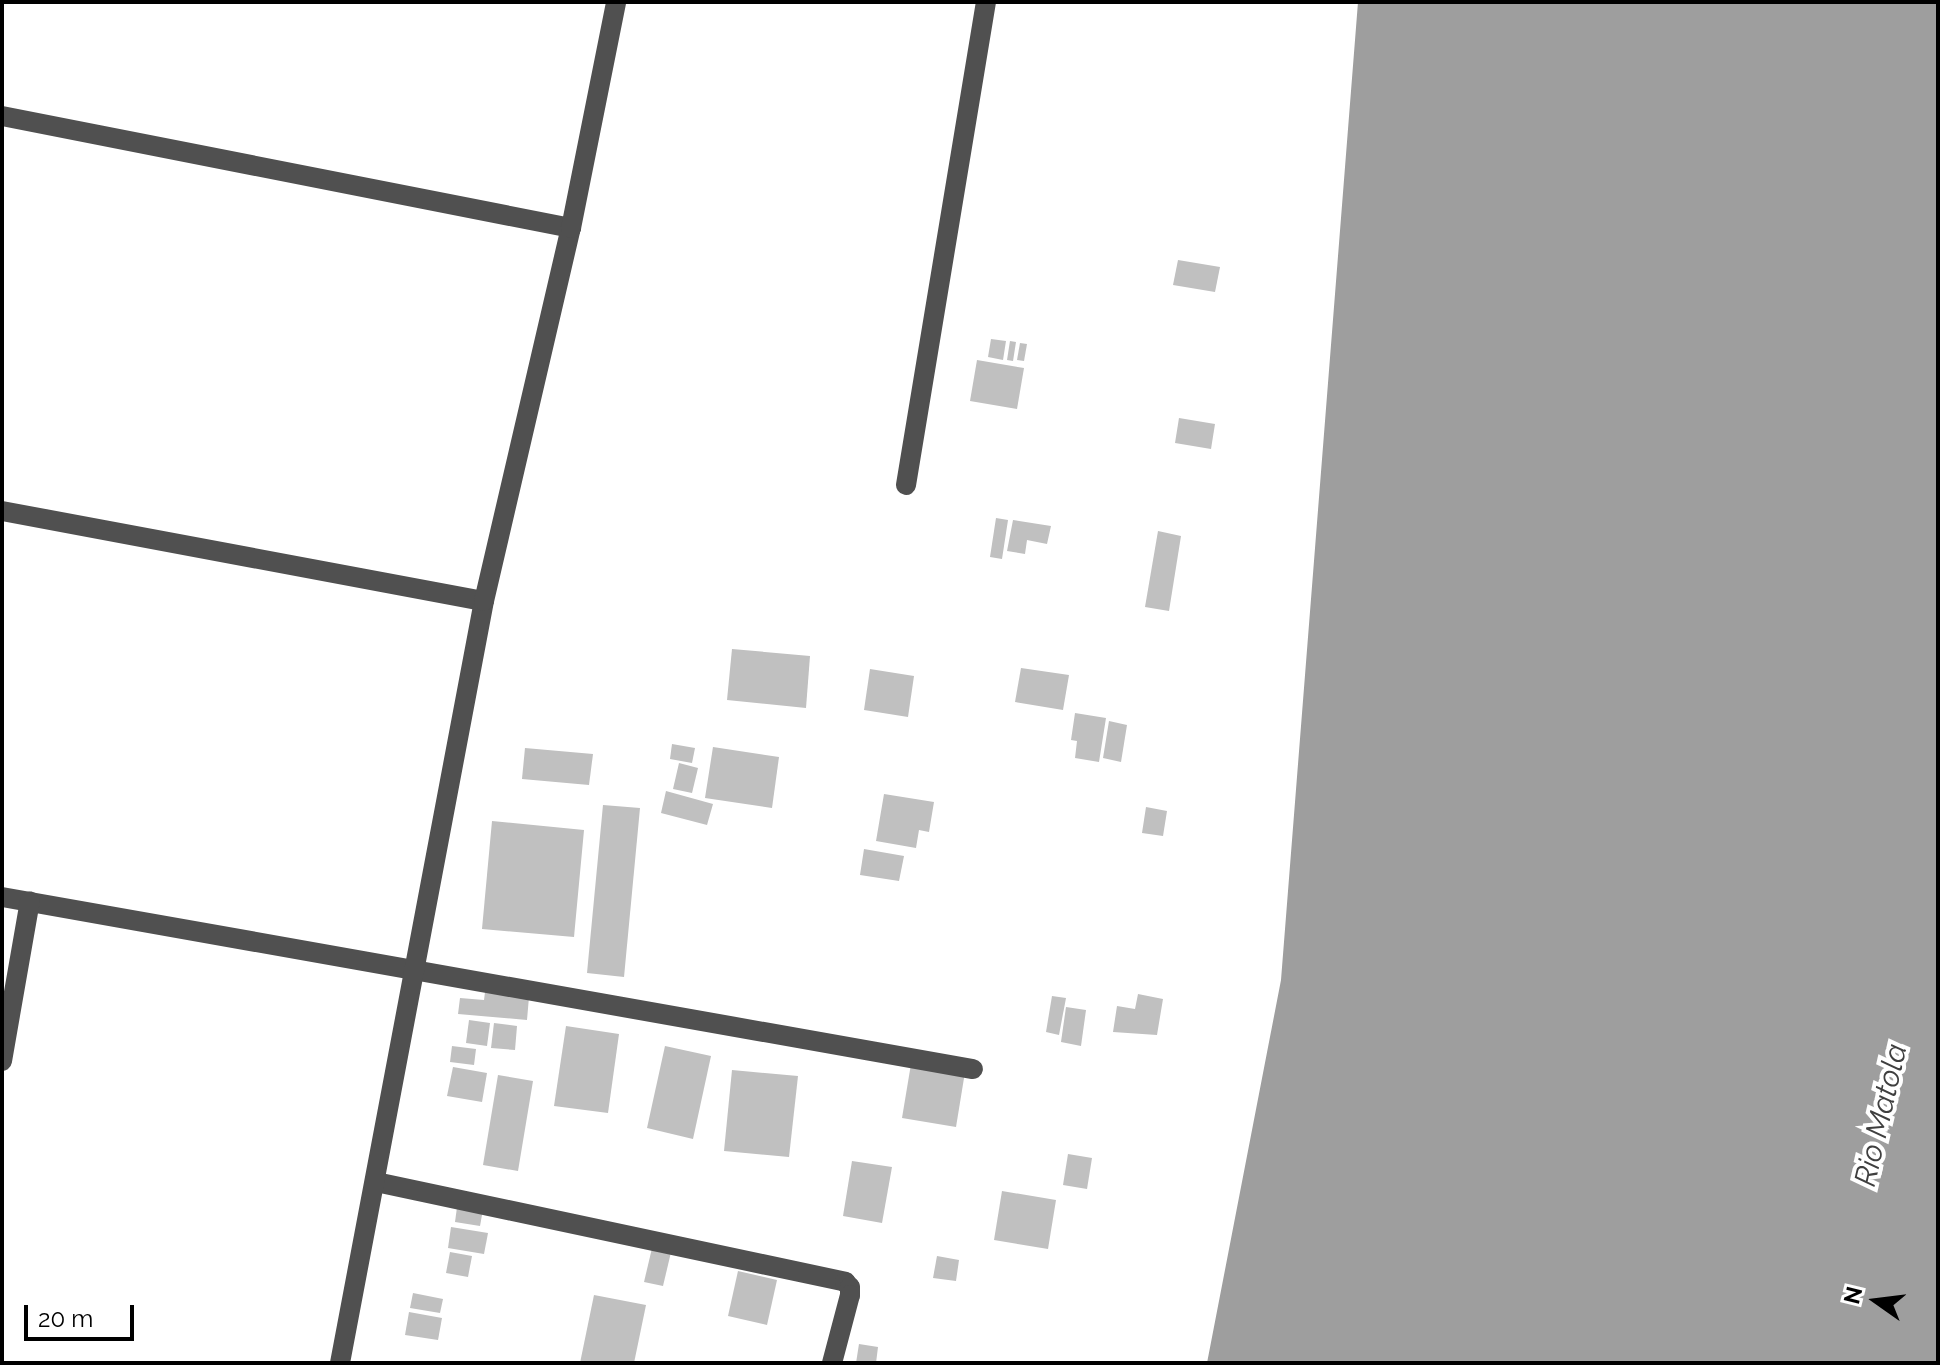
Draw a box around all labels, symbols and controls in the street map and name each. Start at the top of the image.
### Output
water label: Rio Matola [1847,1040,1915,1190]
north arrow [1836,1261,1916,1341]
text: N [1838,1284,1867,1306]
scale bar [28,1289,138,1339]
text: 20 m [38,1304,93,1333]

